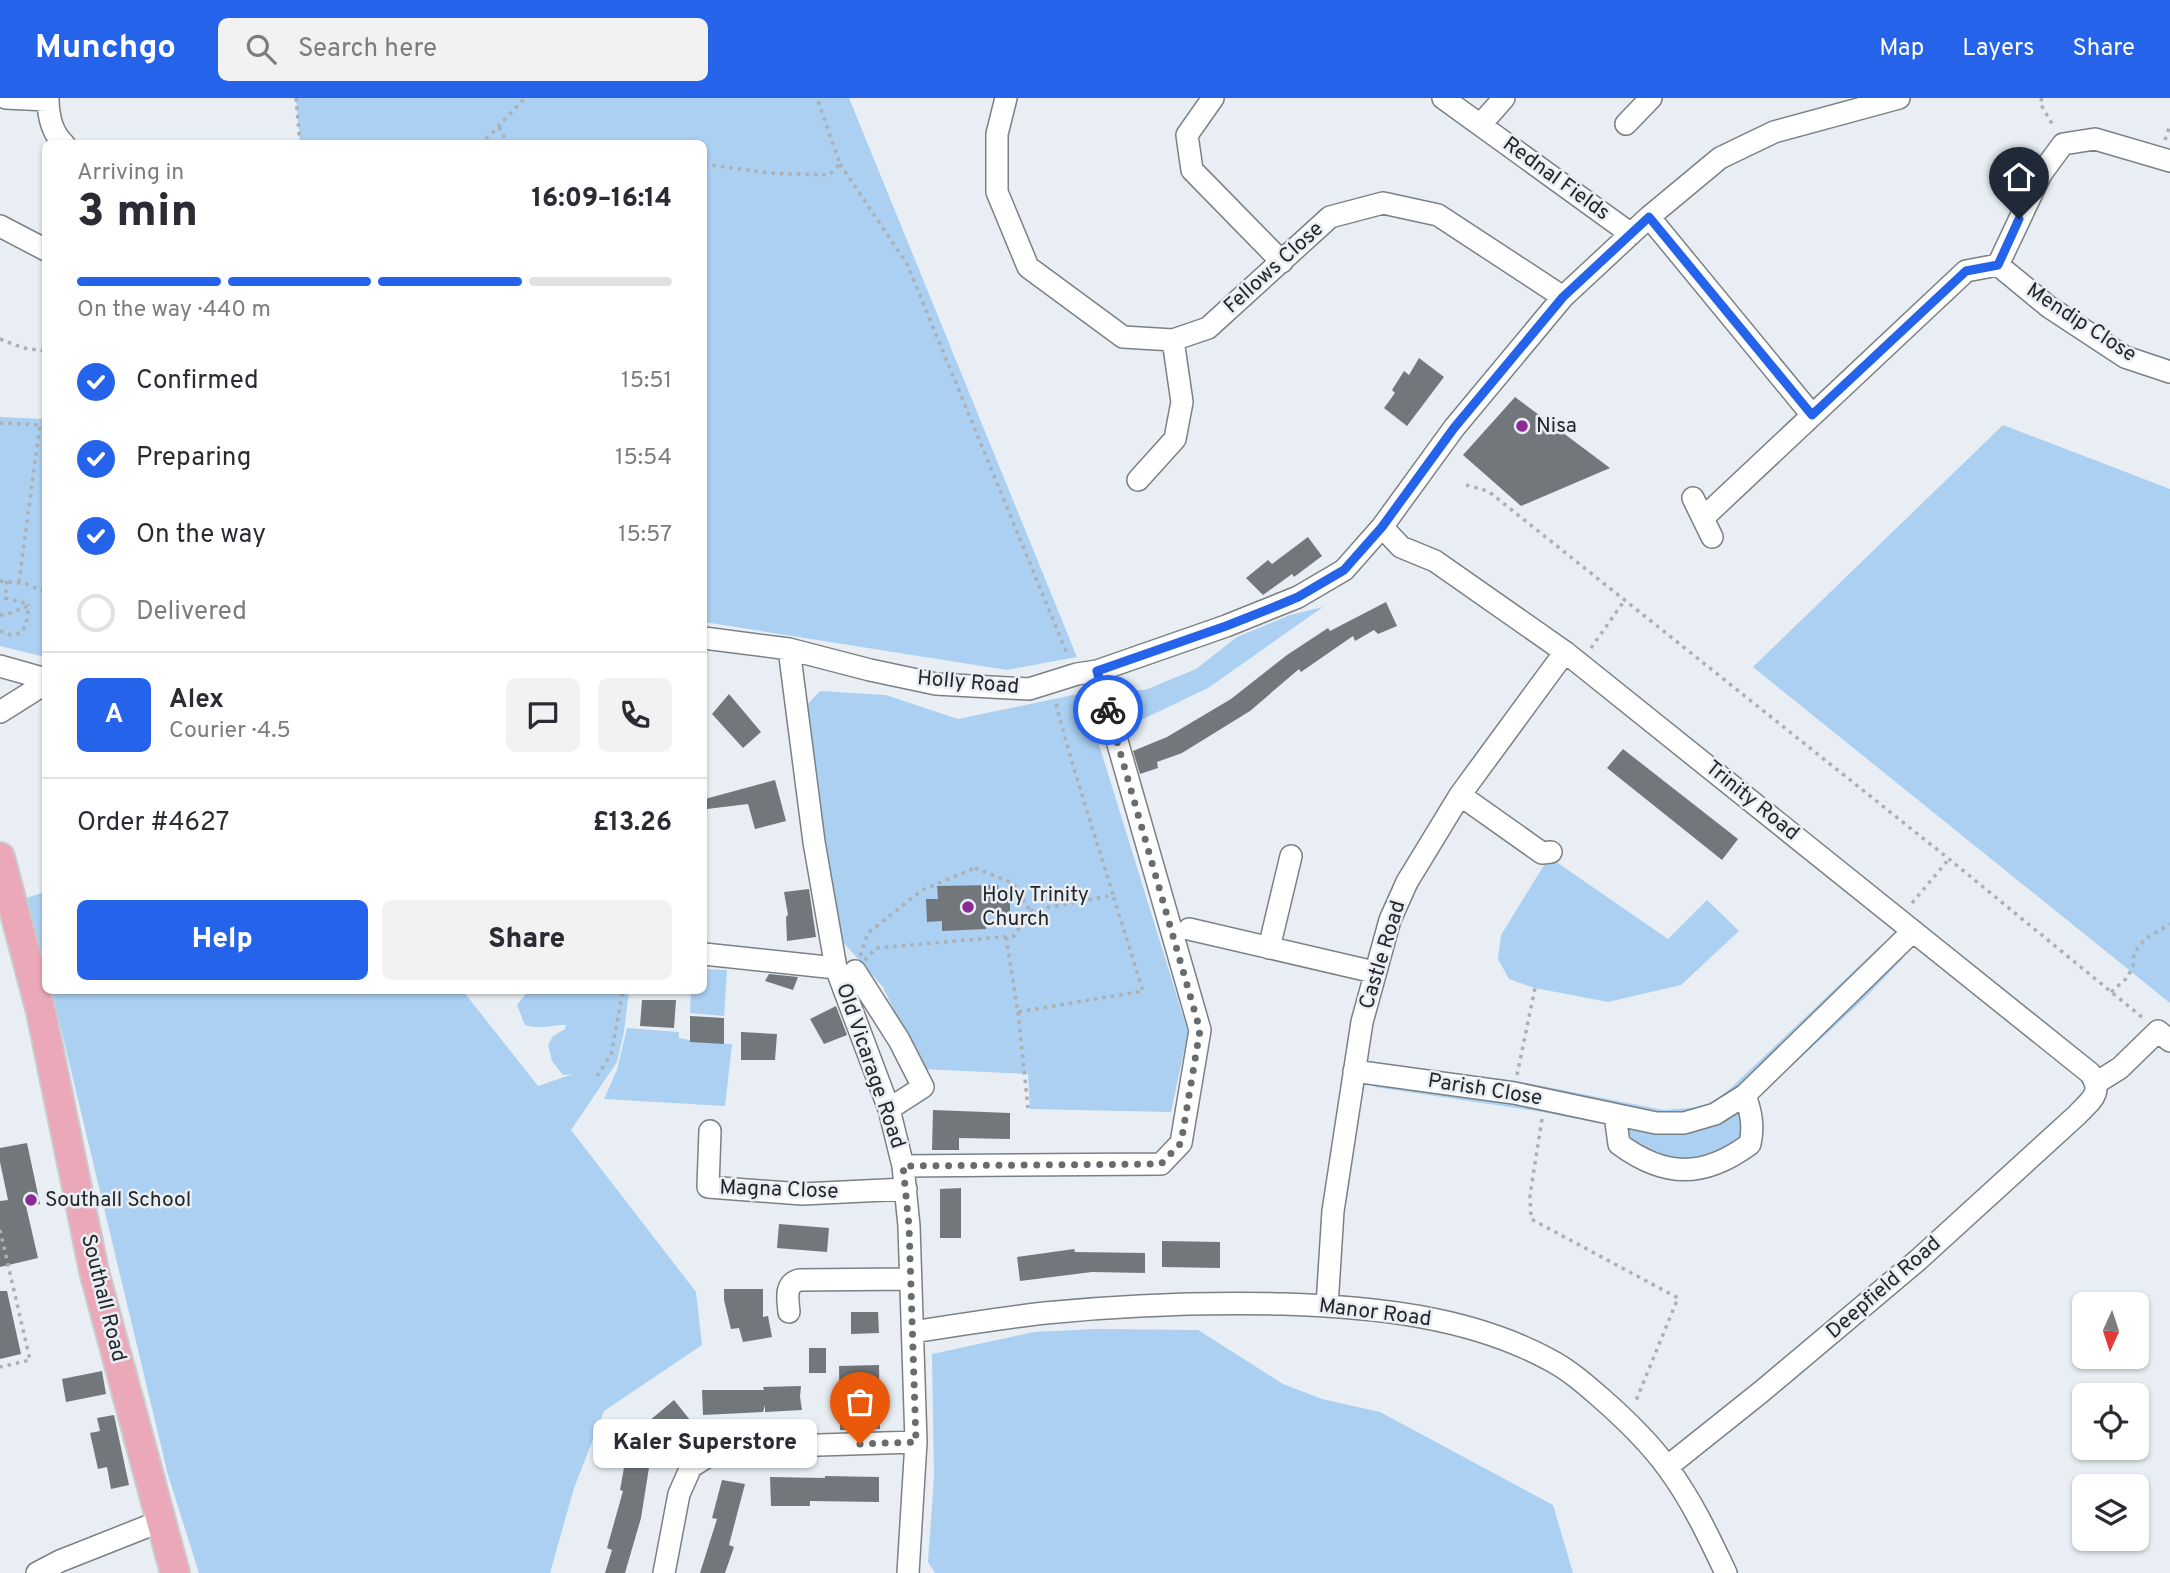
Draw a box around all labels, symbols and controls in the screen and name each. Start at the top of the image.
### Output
search box [218,18,708,81]
text: Munchgo [35,28,176,70]
icon: search [242,30,280,68]
text: Search here [298,33,437,66]
text: Map [1879,34,1924,64]
text: Layers [1962,34,2034,64]
text: Share [2072,34,2135,64]
street label: Rednal Fields [1497,131,1615,227]
pin [1989,147,2049,219]
icon: home [2000,158,2038,196]
text: Arriving in [77,159,184,188]
text: 16:09–16:14 [531,183,672,216]
text: 3 min [77,184,198,243]
street label: Fellows Close [1218,216,1330,320]
street label: Mendip Close [2021,277,2141,369]
text: On the way · 440 m [77,296,271,325]
icon: check [77,363,115,401]
text: Confirmed [136,365,259,398]
text: 15:51 [621,367,672,396]
place label: Nisa [1536,413,1577,440]
marker: Nisa [1514,418,1530,434]
icon: check [77,440,115,478]
text: Preparing [136,442,251,475]
text: 15:54 [615,444,672,473]
icon: check [77,517,115,555]
text: On the way [136,519,266,552]
text: 15:57 [618,521,672,550]
text: Delivered [136,596,247,629]
street label: Holly Road [916,665,1020,701]
courier [1073,675,1143,745]
button: chat [506,678,580,752]
button: phone [598,678,672,752]
text: Alex [169,684,224,717]
icon: bike [1089,691,1127,729]
text: A [105,699,123,732]
text: Courier · 4.5 [169,717,291,746]
street label: Trinity Road [1700,755,1804,847]
text: Order #4627 [77,807,229,840]
text: £13.26 [593,807,672,840]
place label: Holy Trinity Church [982,882,1089,933]
street label: Castle Road [1354,897,1412,1013]
marker: Holy Trinity Church [960,899,976,915]
button: Help [77,900,368,980]
button: Share [382,900,672,980]
street label: Old Vicarage Road [829,980,911,1152]
street label: Parish Close [1426,1068,1544,1112]
street label: Magna Close [719,1174,839,1206]
place label: Southall School [45,1187,191,1214]
marker: Southall School [23,1192,39,1208]
street label: Southall Road [74,1231,132,1365]
street label: Deepfield Road [1821,1231,1947,1345]
north arrow [2072,1292,2149,1368]
map controls [2072,1292,2149,1551]
street label: Manor Road [1317,1293,1433,1333]
pin [830,1372,890,1444]
icon: bag [841,1383,879,1421]
button: locate [2072,1383,2149,1460]
callout: Kaler Superstore [594,1420,818,1468]
text: Kaler Superstore [613,1429,797,1458]
button: layers [2072,1474,2149,1551]

